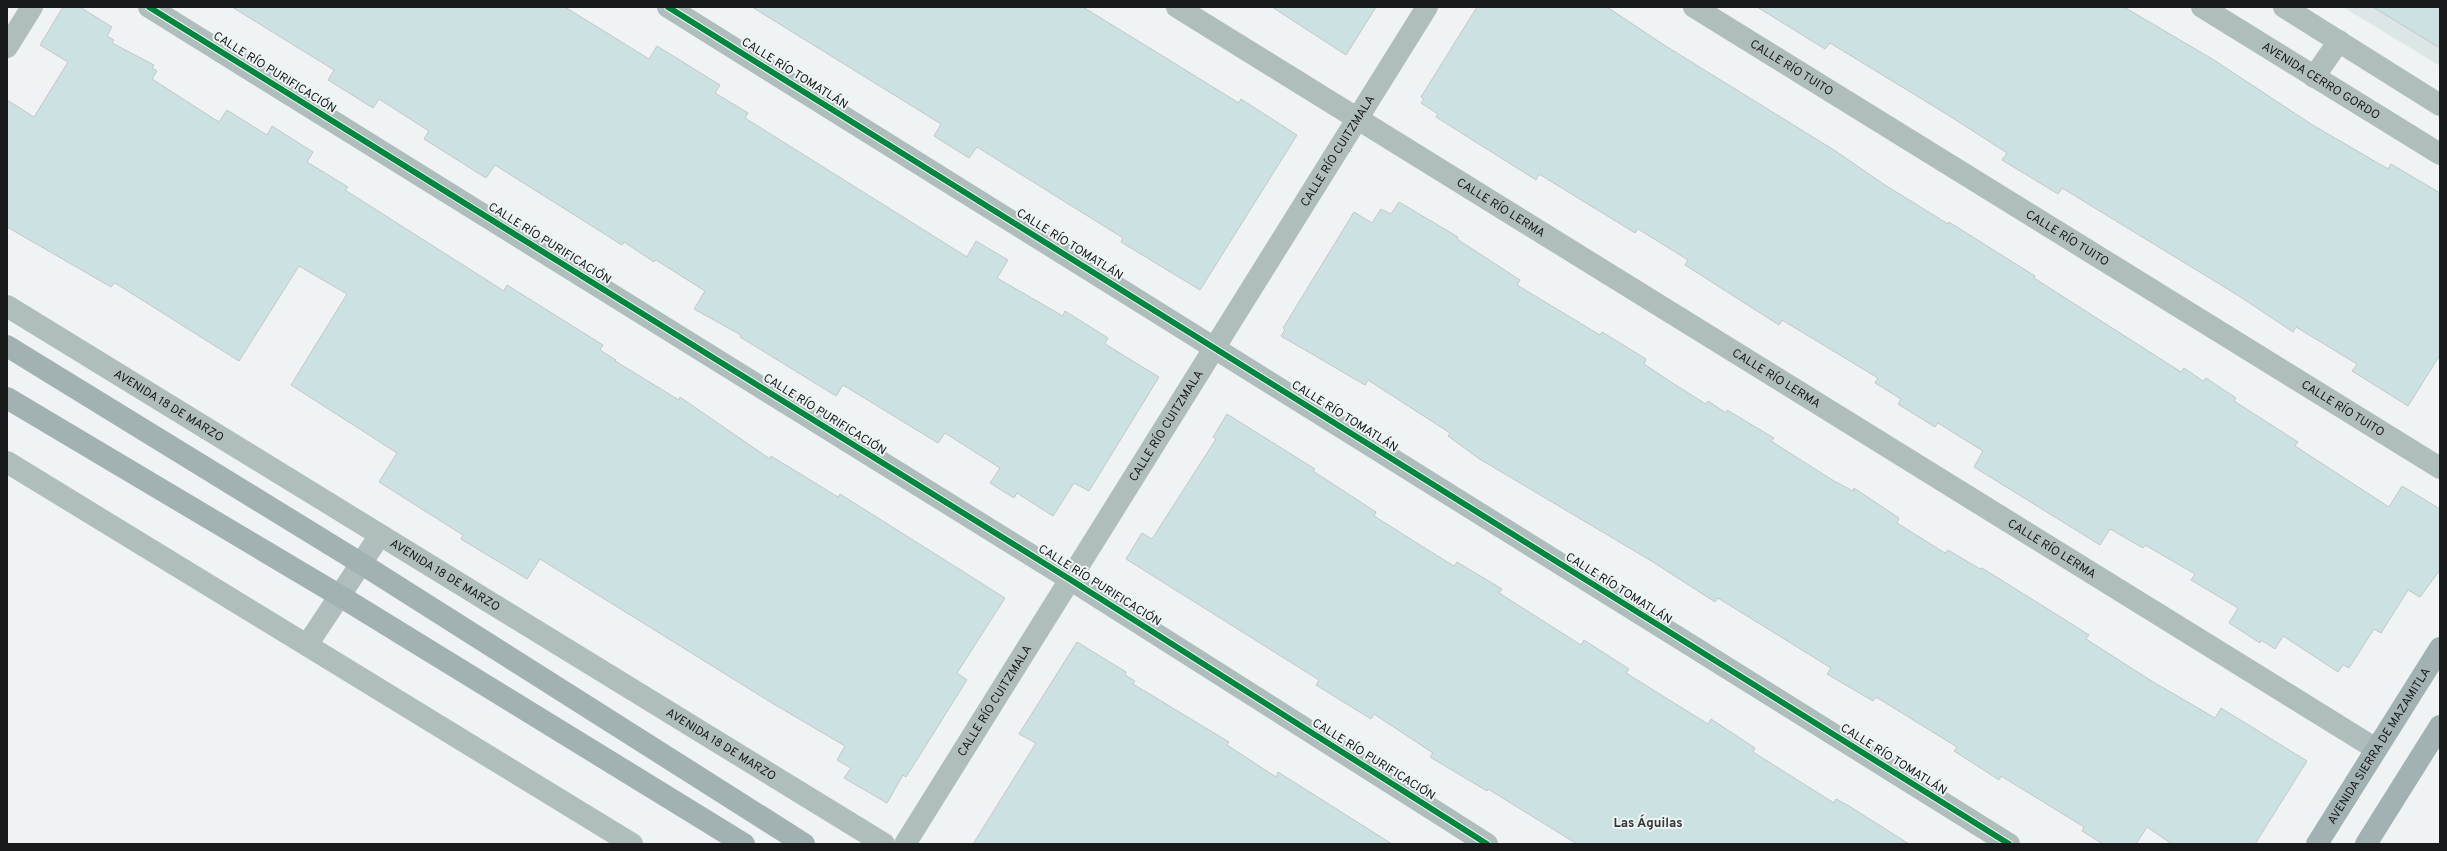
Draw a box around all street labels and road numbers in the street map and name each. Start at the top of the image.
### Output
street label: CALLE RÍO PURIFICACIÓN [210,28,339,117]
street label: CALLE RÍO TOMATLÁN [738,34,851,113]
street label: CALLE RÍO TUITO [1747,36,1836,100]
street label: AVENIDA CERRO GORDO [2259,39,2383,124]
street label: CALLE RÍO CUITZMALA [1297,93,1379,210]
street label: CALLE RÍO LERMA [1453,175,1548,242]
street label: CALLE RÍO PURIFICACIÓN [485,199,614,288]
street label: CALLE RÍO TOMATLÁN [1013,205,1126,284]
street label: CALLE RÍO TUITO [2022,207,2112,270]
street label: CALLE RÍO LERMA [1729,345,1823,412]
street label: AVENIDA 18 DE MARZO [110,366,226,446]
street label: CALLE RÍO CUITZMALA [1126,367,1208,485]
street label: CALLE RÍO PURIFICACIÓN [760,370,889,459]
street label: CALLE RÍO TOMATLÁN [1288,377,1401,456]
street label: CALLE RÍO TUITO [2298,377,2387,441]
street label: CALLE RÍO LERMA [2004,516,2099,583]
street label: AVENIDA 18 DE MARZO [387,536,503,615]
street label: CALLE RÍO PURIFICACIÓN [1035,541,1164,630]
street label: CALLE RÍO TOMATLÁN [1562,549,1675,628]
street label: CALLE RÍO CUITZMALA [954,642,1036,760]
street label: AVENIDA SIERRA DE MAZAMITLA [2324,665,2435,828]
street label: AVENIDA 18 DE MARZO [663,705,779,785]
street label: CALLE RÍO PURIFICACIÓN [1309,715,1438,804]
street label: CALLE RÍO TOMATLÁN [1837,720,1950,799]

